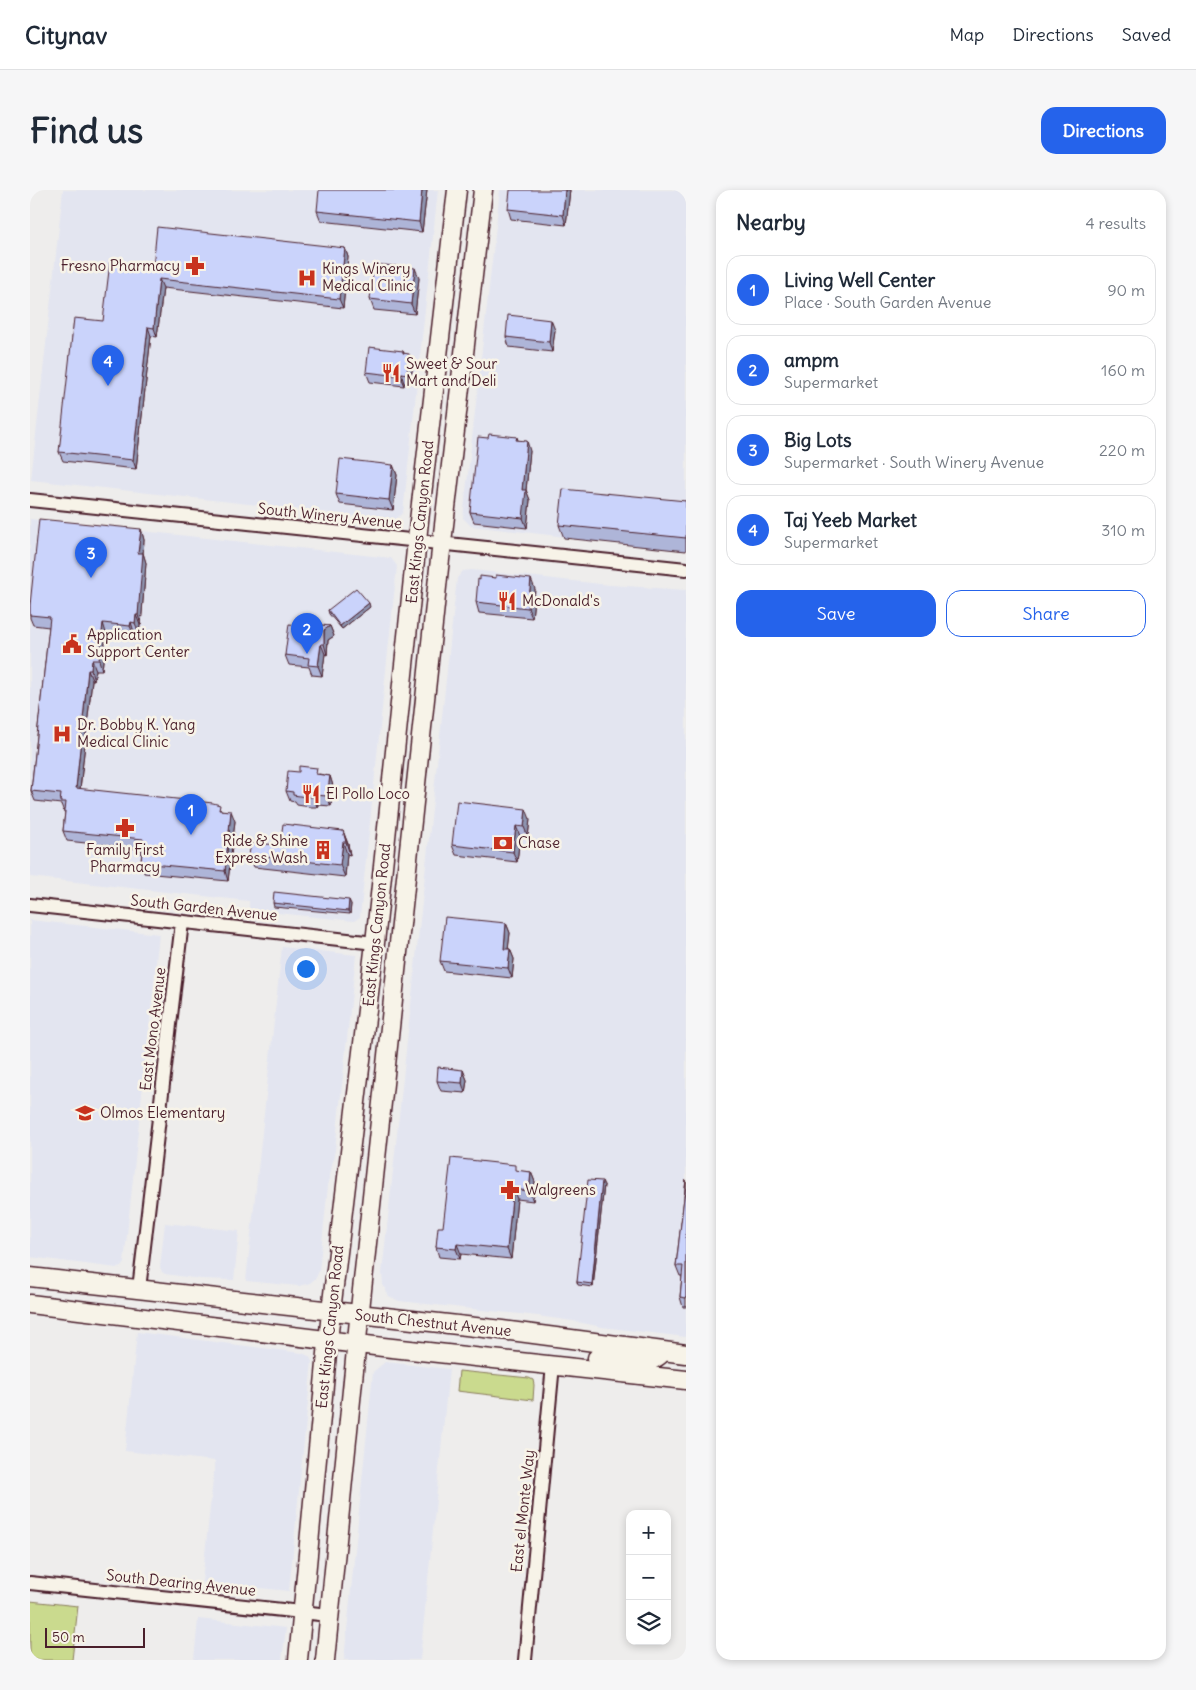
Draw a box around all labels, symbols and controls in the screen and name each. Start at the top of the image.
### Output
text: Citynav [25,20,107,50]
text: Map [949,23,984,46]
text: Directions [1012,23,1094,46]
text: Saved [1122,23,1171,46]
button: Directions [1041,107,1166,154]
text: Find us [30,108,143,152]
text: Nearby [736,209,806,236]
text: 4 results [1085,213,1146,233]
pharmacy icon: Fresno Pharmacy [184,255,206,277]
place label: Fresno Pharmacy [61,256,180,275]
place label: Kings Winery Medical Clinic [322,259,414,295]
hospital icon: Kings Winery Medical Clinic [296,267,318,289]
text: Living Well Center [784,268,935,292]
text: 1 [750,280,756,300]
text: 90 m [1107,280,1145,300]
text: Place · South Garden Avenue [784,292,991,312]
pin: 4 [92,345,124,386]
text: ampm [784,348,839,372]
place label: Sweet & Sour Mart and Deli [406,354,497,390]
text: 2 [749,360,757,380]
text: 160 m [1101,360,1145,380]
restaurant icon: Sweet & Sour Mart and Deli [380,362,402,384]
text: Supermarket [784,372,878,392]
text: Big Lots [784,428,852,452]
street label: East Kings Canyon Road [401,439,438,604]
text: 3 [748,440,758,460]
text: 220 m [1099,440,1145,460]
text: Supermarket · South Winery Avenue [784,452,1044,472]
street label: South Winery Avenue [257,498,403,533]
text: Taj Yeeb Market [784,508,917,532]
text: 4 [748,520,758,540]
text: 310 m [1101,520,1145,540]
text: Supermarket [784,532,878,552]
pin: 3 [75,537,107,578]
restaurant icon: McDonald's [496,590,518,612]
button: Save [736,590,936,637]
button: Share [946,590,1146,637]
place label: McDonald's [522,591,600,610]
pin: 2 [291,613,323,654]
place label: Application Support Center [87,625,190,661]
public building icon: Application Support Center [61,633,83,655]
place label: Dr. Bobby K. Yang Medical Clinic [77,715,195,751]
hospital icon: Dr. Bobby K. Yang Medical Clinic [51,723,73,745]
restaurant icon: El Pollo Loco [300,783,322,805]
place label: El Pollo Loco [326,784,410,803]
pin: 1 [175,794,207,835]
pharmacy icon: Family First Pharmacy [114,817,136,839]
place label: Ride & Shine Express Wash [215,831,308,867]
bank icon: Chase [492,832,514,854]
place label: Chase [518,833,560,852]
building icon: Ride & Shine Express Wash [312,839,334,861]
place label: Family First Pharmacy [86,840,164,876]
street label: East Kings Canyon Road [358,842,395,1007]
street label: South Garden Avenue [130,890,278,925]
your location [293,956,319,982]
street label: East Mono Avenue [136,966,169,1092]
school or university icon: Olmos Elementary [74,1102,96,1124]
place label: Olmos Elementary [100,1103,225,1122]
pharmacy icon: Walgreens [499,1179,521,1201]
place label: Walgreens [525,1180,596,1199]
street label: East Kings Canyon Road [311,1244,348,1409]
street label: South Chestnut Avenue [354,1305,512,1340]
street label: East el Monte Way [507,1449,538,1573]
map controls [626,1510,671,1645]
button: + [626,1510,671,1555]
button: − [626,1555,671,1600]
street label: South Dearing Avenue [105,1565,257,1600]
button: layers [626,1600,671,1645]
scale bar [45,1625,145,1648]
text: 50 m [52,1628,85,1646]

